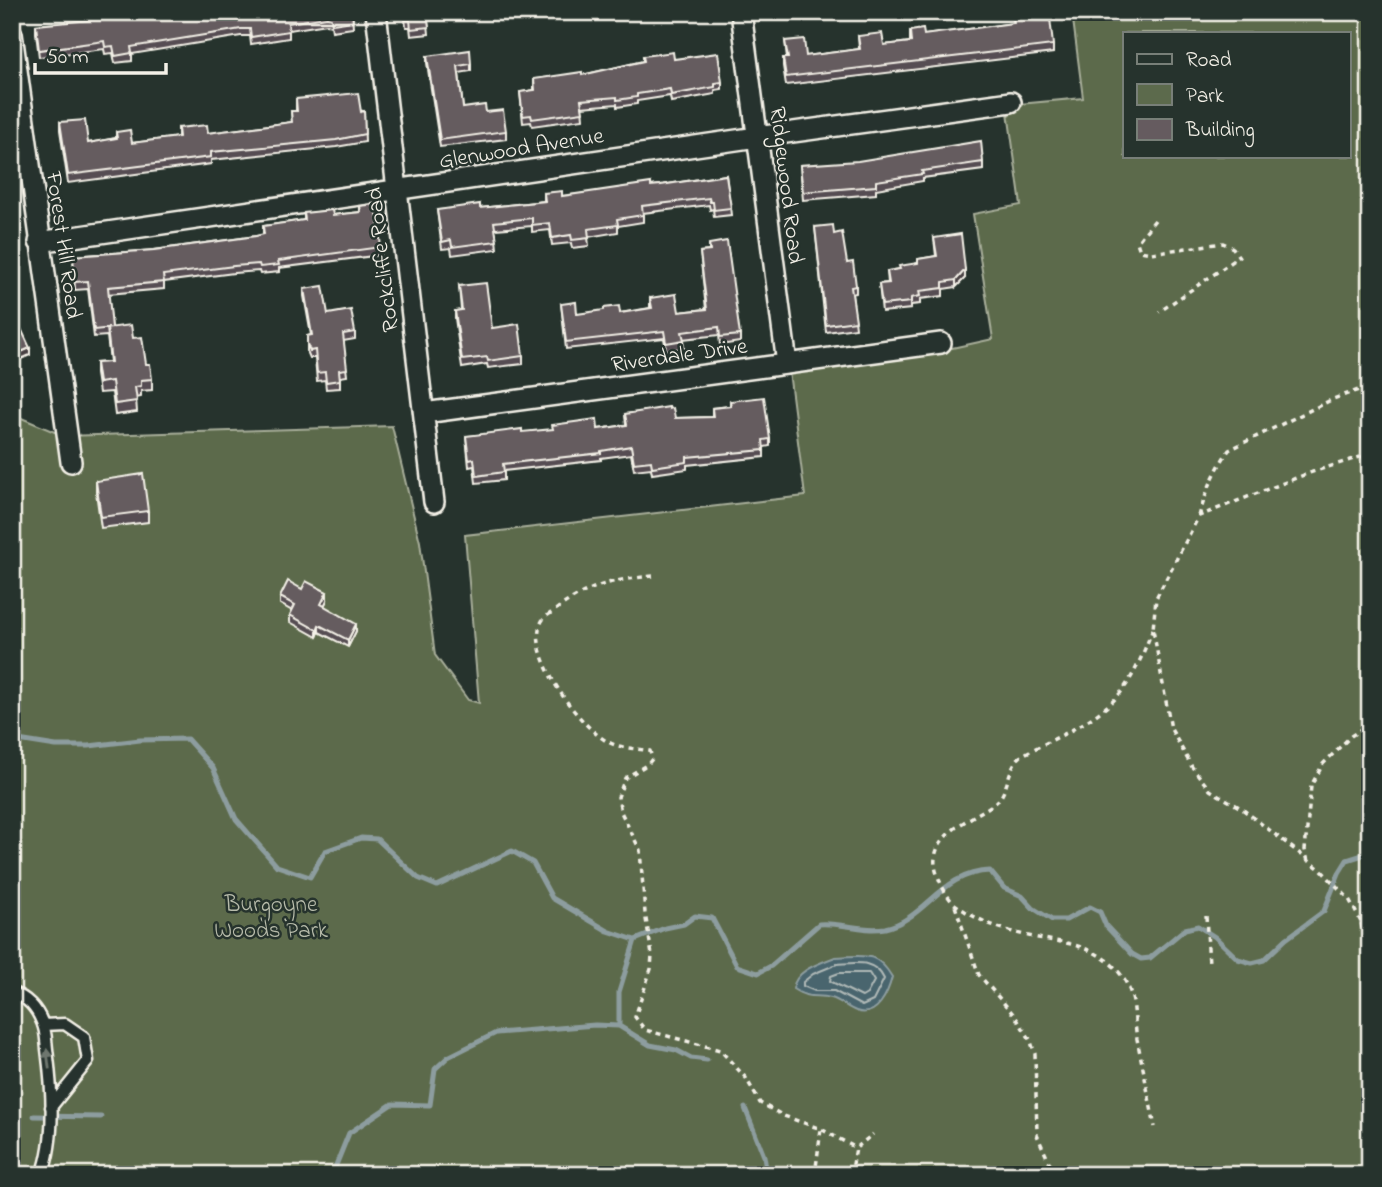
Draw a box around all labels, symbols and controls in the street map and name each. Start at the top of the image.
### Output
scale bar [35,32,166,76]
legend [1123,32,1350,158]
text: 50 m [46,43,89,73]
text: Road [1186,46,1232,76]
text: Park [1186,82,1225,112]
street label: Ridgewood Road [759,105,812,266]
text: Building [1185,116,1255,148]
street label: Glenwood Avenue [437,120,607,179]
street label: Forest Hill Road [36,169,89,321]
street label: Rockcliffe Road [358,185,409,334]
street label: Riverdale Drive [609,330,750,382]
park label: Burgoyne Woods Park [214,889,329,948]
one-way arrow [42,1048,53,1070]

